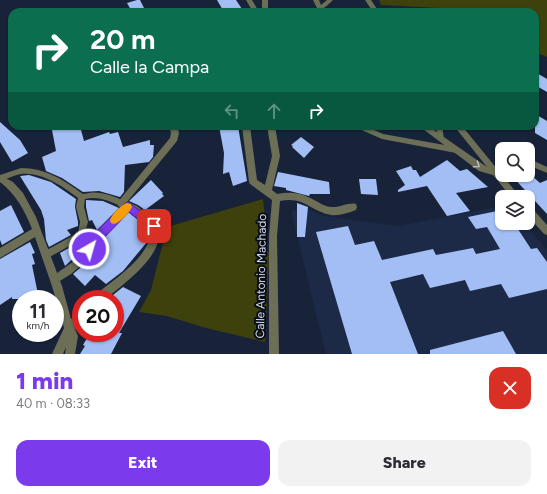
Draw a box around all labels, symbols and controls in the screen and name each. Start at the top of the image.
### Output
text: 20 m [90,22,155,56]
icon: right [24,24,76,76]
text: Calle la Campa [90,56,209,78]
icon: left [221,100,243,122]
icon: ahead [263,100,285,122]
icon: right [305,100,327,122]
map controls [495,142,535,230]
button: search [495,142,535,182]
one-way arrow [473,160,480,167]
button: layers [495,190,535,230]
pin [137,209,171,243]
street label: Calle Antonio Machado [253,213,269,339]
icon: arrive [143,215,165,237]
position arrow [68,228,110,270]
speed limit sign: 20 [72,290,124,342]
text: 11 [30,299,46,323]
text: km/h [27,319,49,332]
text: 1 min [16,366,73,395]
button: close [489,367,531,409]
text: 40 m · 08:33 [16,396,90,411]
button: Exit [16,440,270,486]
button: Share [278,440,531,486]

